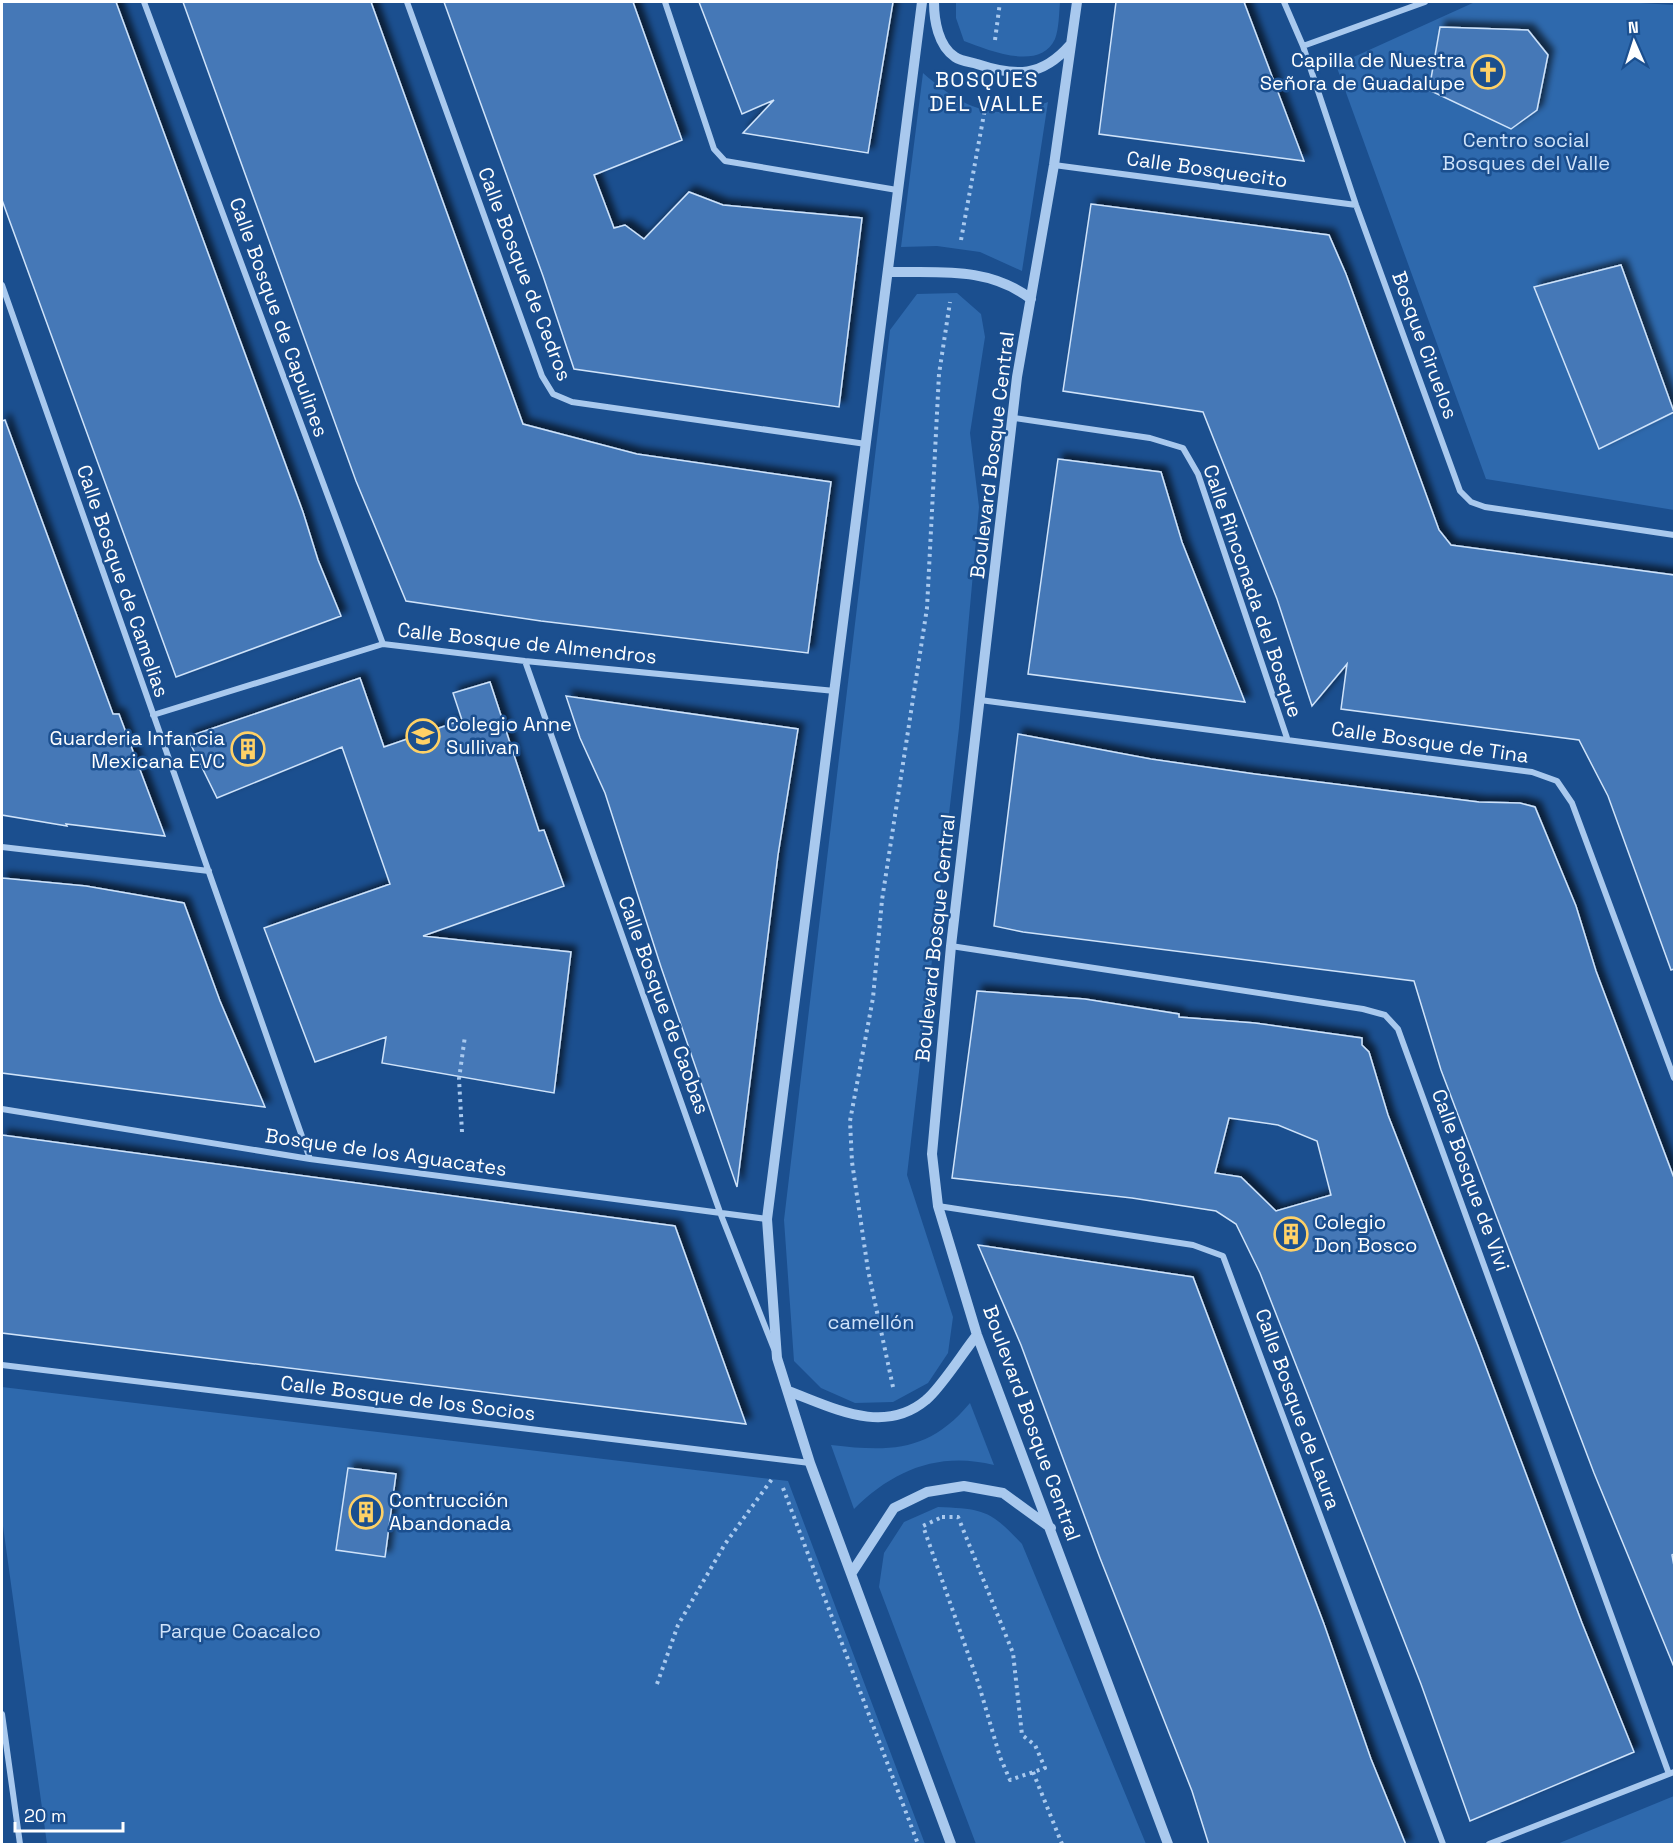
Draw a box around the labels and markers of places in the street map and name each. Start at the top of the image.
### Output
place label: Capilla de Nuestra Señora de Guadalupe [1260,47,1465,96]
church icon: Capilla de Nuestra Señora de Guadalupe [1470,54,1506,90]
place label: Colegio Anne Sullivan [446,711,572,760]
school or university icon: Colegio Anne Sullivan [405,718,441,754]
place label: Guarderia Infancia Mexicana EVC [49,725,225,774]
building icon: Guarderia Infancia Mexicana EVC [230,731,266,767]
place label: Colegio Don Bosco [1314,1209,1417,1258]
building icon: Colegio Don Bosco [1273,1216,1309,1252]
place label: Contrucción Abandonada [389,1487,511,1536]
building icon: Contrucción Abandonada [348,1494,384,1530]

